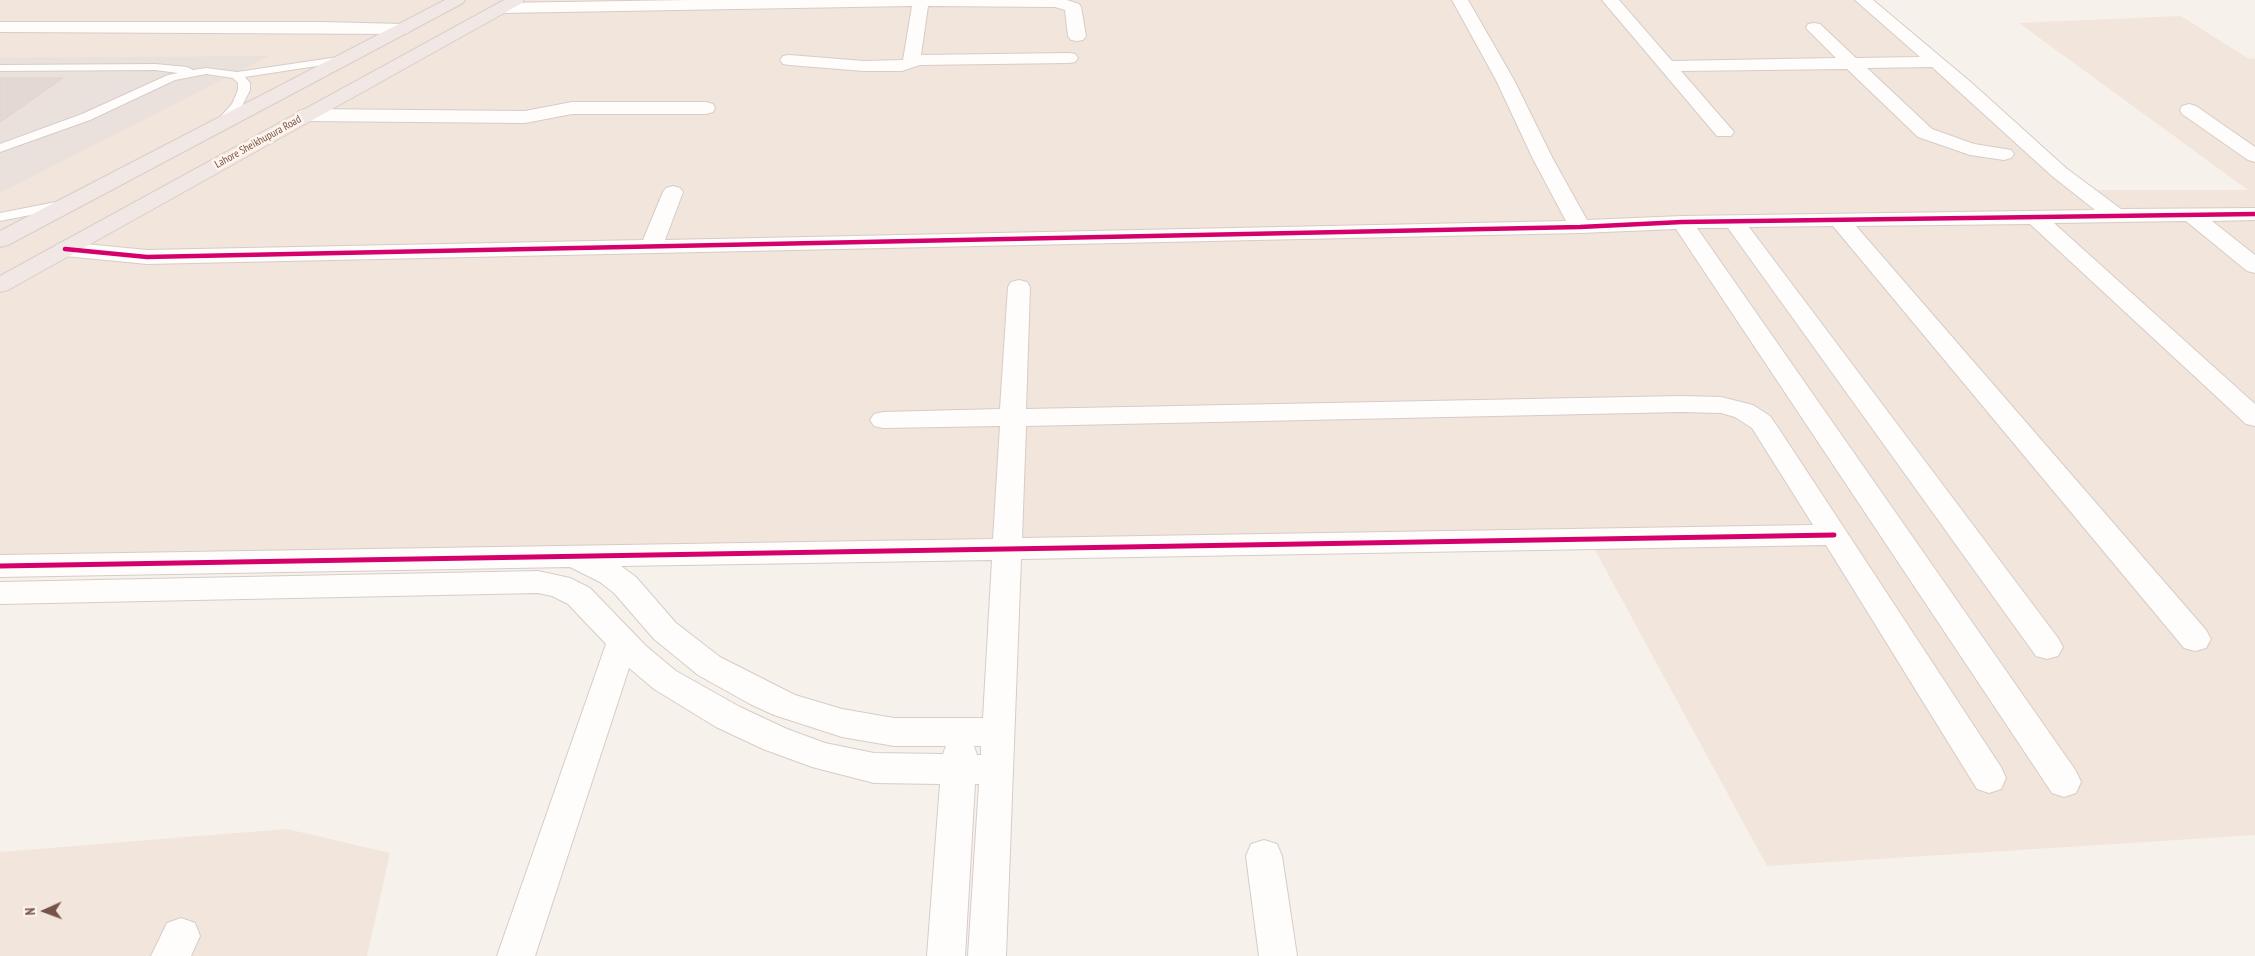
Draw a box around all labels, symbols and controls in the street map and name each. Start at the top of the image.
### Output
street label: Lahore Sheikhupura Road [213,113,303,171]
north arrow [20,886,70,936]
text: N [21,907,39,916]

